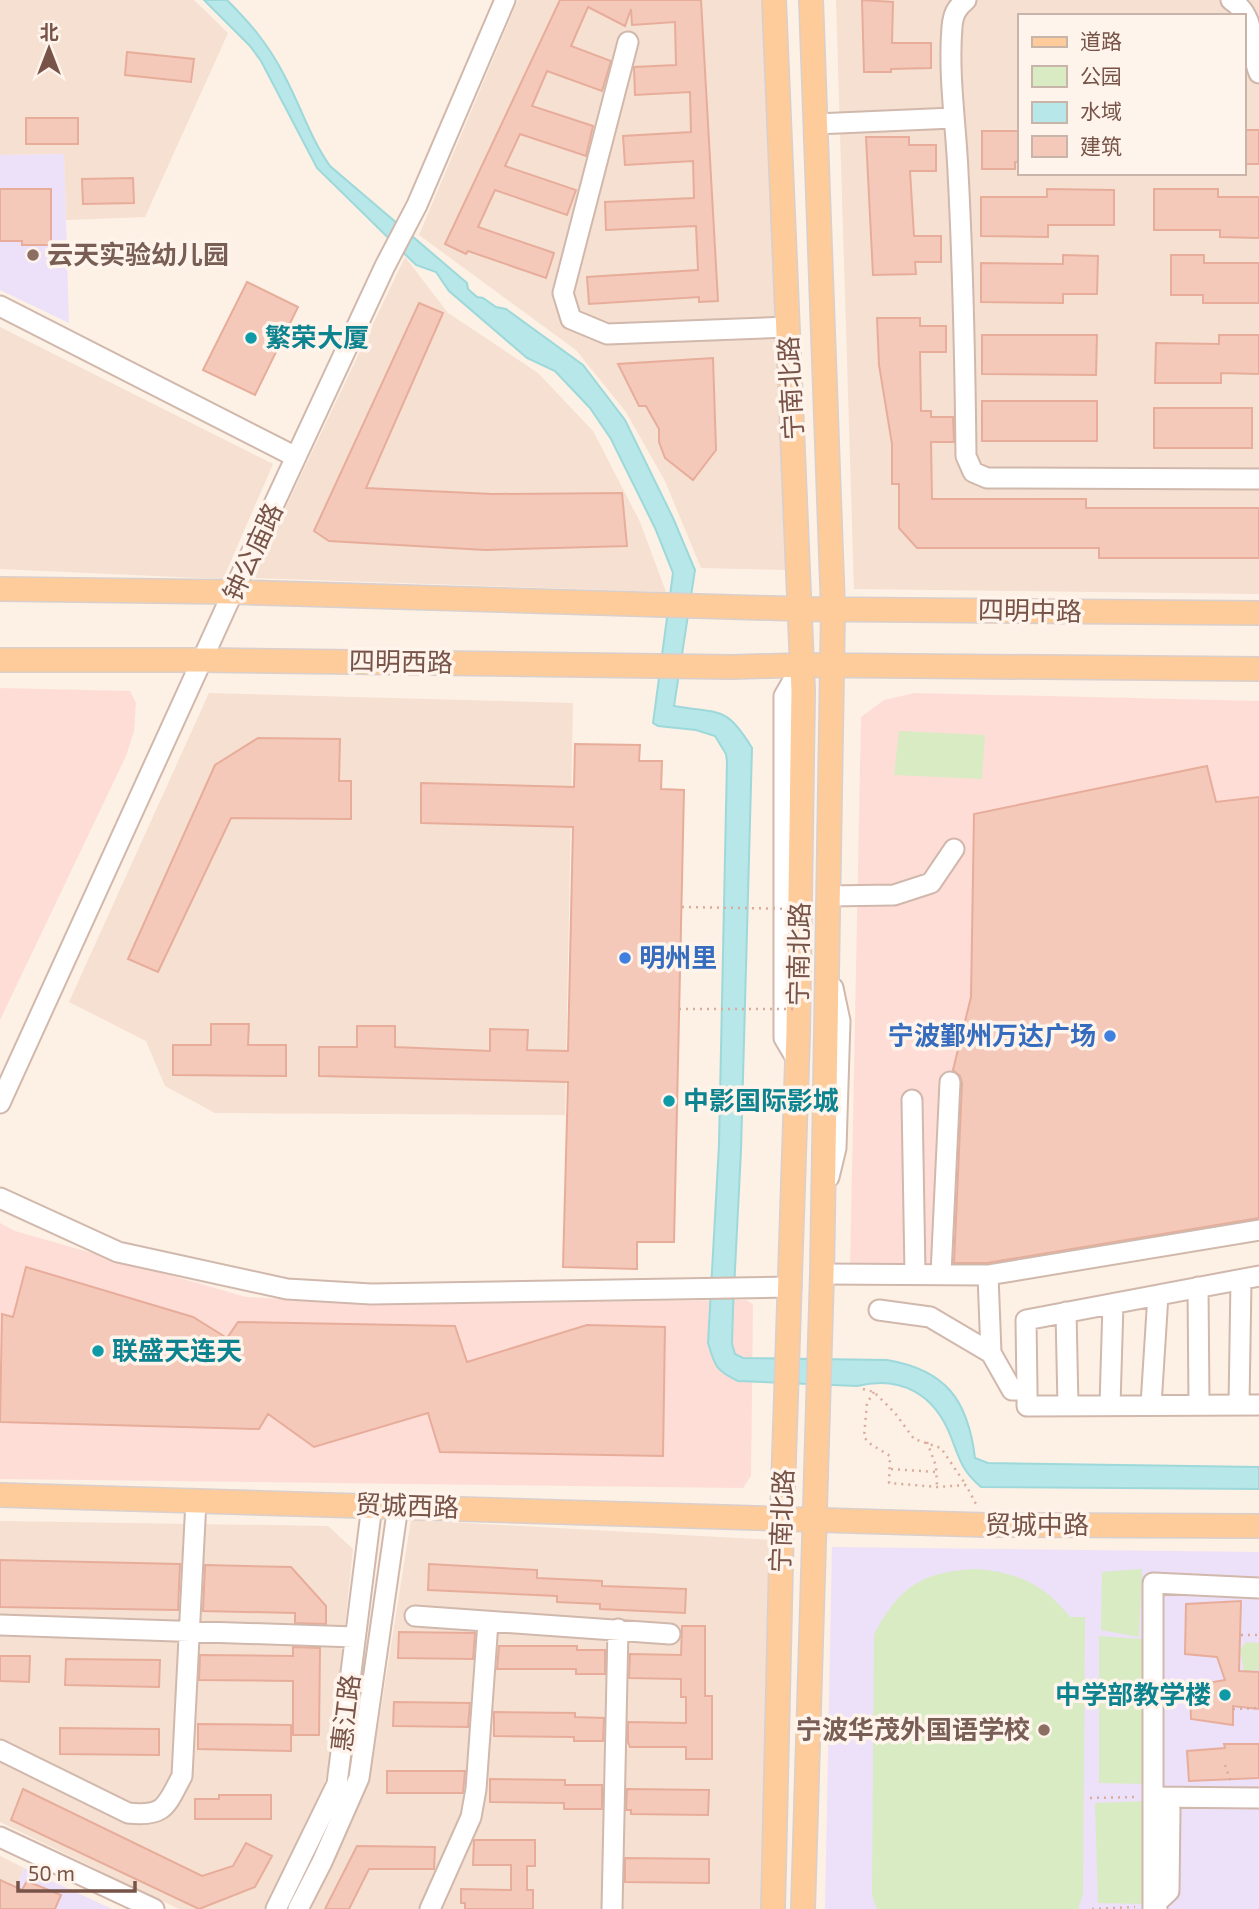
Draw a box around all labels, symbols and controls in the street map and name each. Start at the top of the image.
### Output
north arrow [14,14,84,84]
legend [1018,14,1245,175]
text: 北 [39,20,59,43]
text: 道路 [1080,28,1122,53]
text: 公园 [1080,63,1122,88]
text: 水域 [1080,98,1122,123]
text: 建筑 [1080,133,1122,158]
place label: 云天实验幼儿园 [47,238,229,269]
marker: 云天实验幼儿园 [25,247,41,263]
place label: 繁荣大厦 [265,321,369,352]
marker: 繁荣大厦 [243,330,259,346]
street label: 宁南北路 [771,335,808,441]
street label: 钟公庙路 [216,498,288,605]
street label: 四明中路 [978,593,1082,626]
street label: 四明西路 [349,644,453,677]
street label: 宁南北路 [781,902,814,1006]
place label: 明州里 [639,941,717,972]
marker: 明州里 [617,950,633,966]
place label: 宁波鄞州万达广场 [888,1019,1096,1050]
marker: 宁波鄞州万达广场 [1102,1028,1118,1044]
place label: 中影国际影城 [683,1084,839,1115]
marker: 中影国际影城 [661,1093,677,1109]
place label: 联盛天连天 [112,1334,242,1365]
marker: 联盛天连天 [90,1343,106,1359]
street label: 宁南北路 [763,1468,798,1573]
street label: 贸城西路 [355,1487,460,1522]
street label: 贸城中路 [985,1508,1089,1539]
street label: 惠江路 [324,1672,365,1753]
place label: 中学部教学楼 [1055,1678,1211,1709]
marker: 中学部教学楼 [1217,1687,1233,1703]
place label: 宁波华茂外国语学校 [796,1713,1030,1744]
marker: 宁波华茂外国语学校 [1036,1722,1052,1738]
scale bar [18,1850,135,1894]
text: 50 m [28,1860,75,1885]

